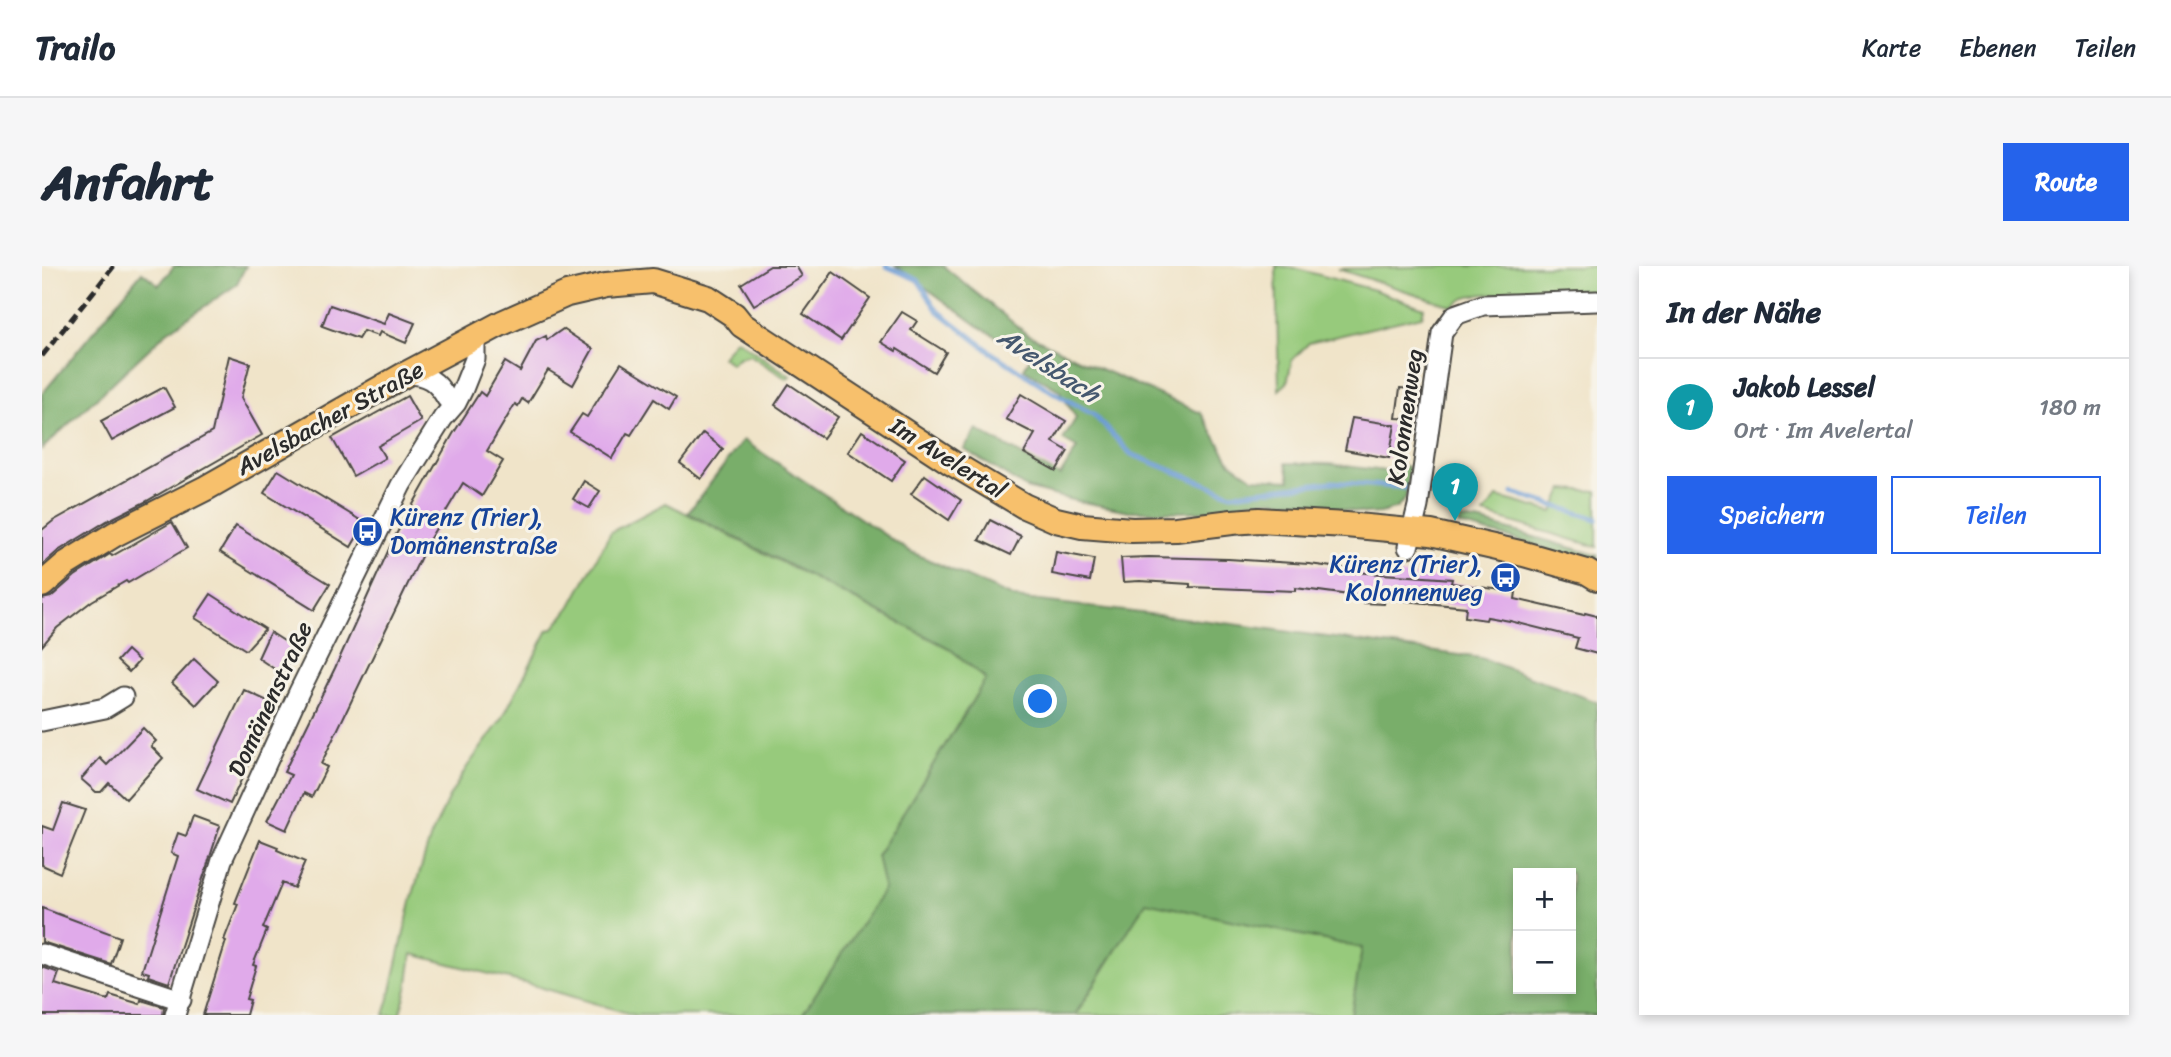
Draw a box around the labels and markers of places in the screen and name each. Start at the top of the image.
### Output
pin: 1 [1432,463,1478,521]
place label: Kürenz (Trier), Domänenstraße [390,496,558,566]
bus stop icon: Kürenz (Trier), Domänenstraße [350,514,384,548]
place label: Kürenz (Trier), Kolonnenweg [1330,543,1483,613]
bus stop icon: Kürenz (Trier), Kolonnenweg [1489,561,1523,595]

